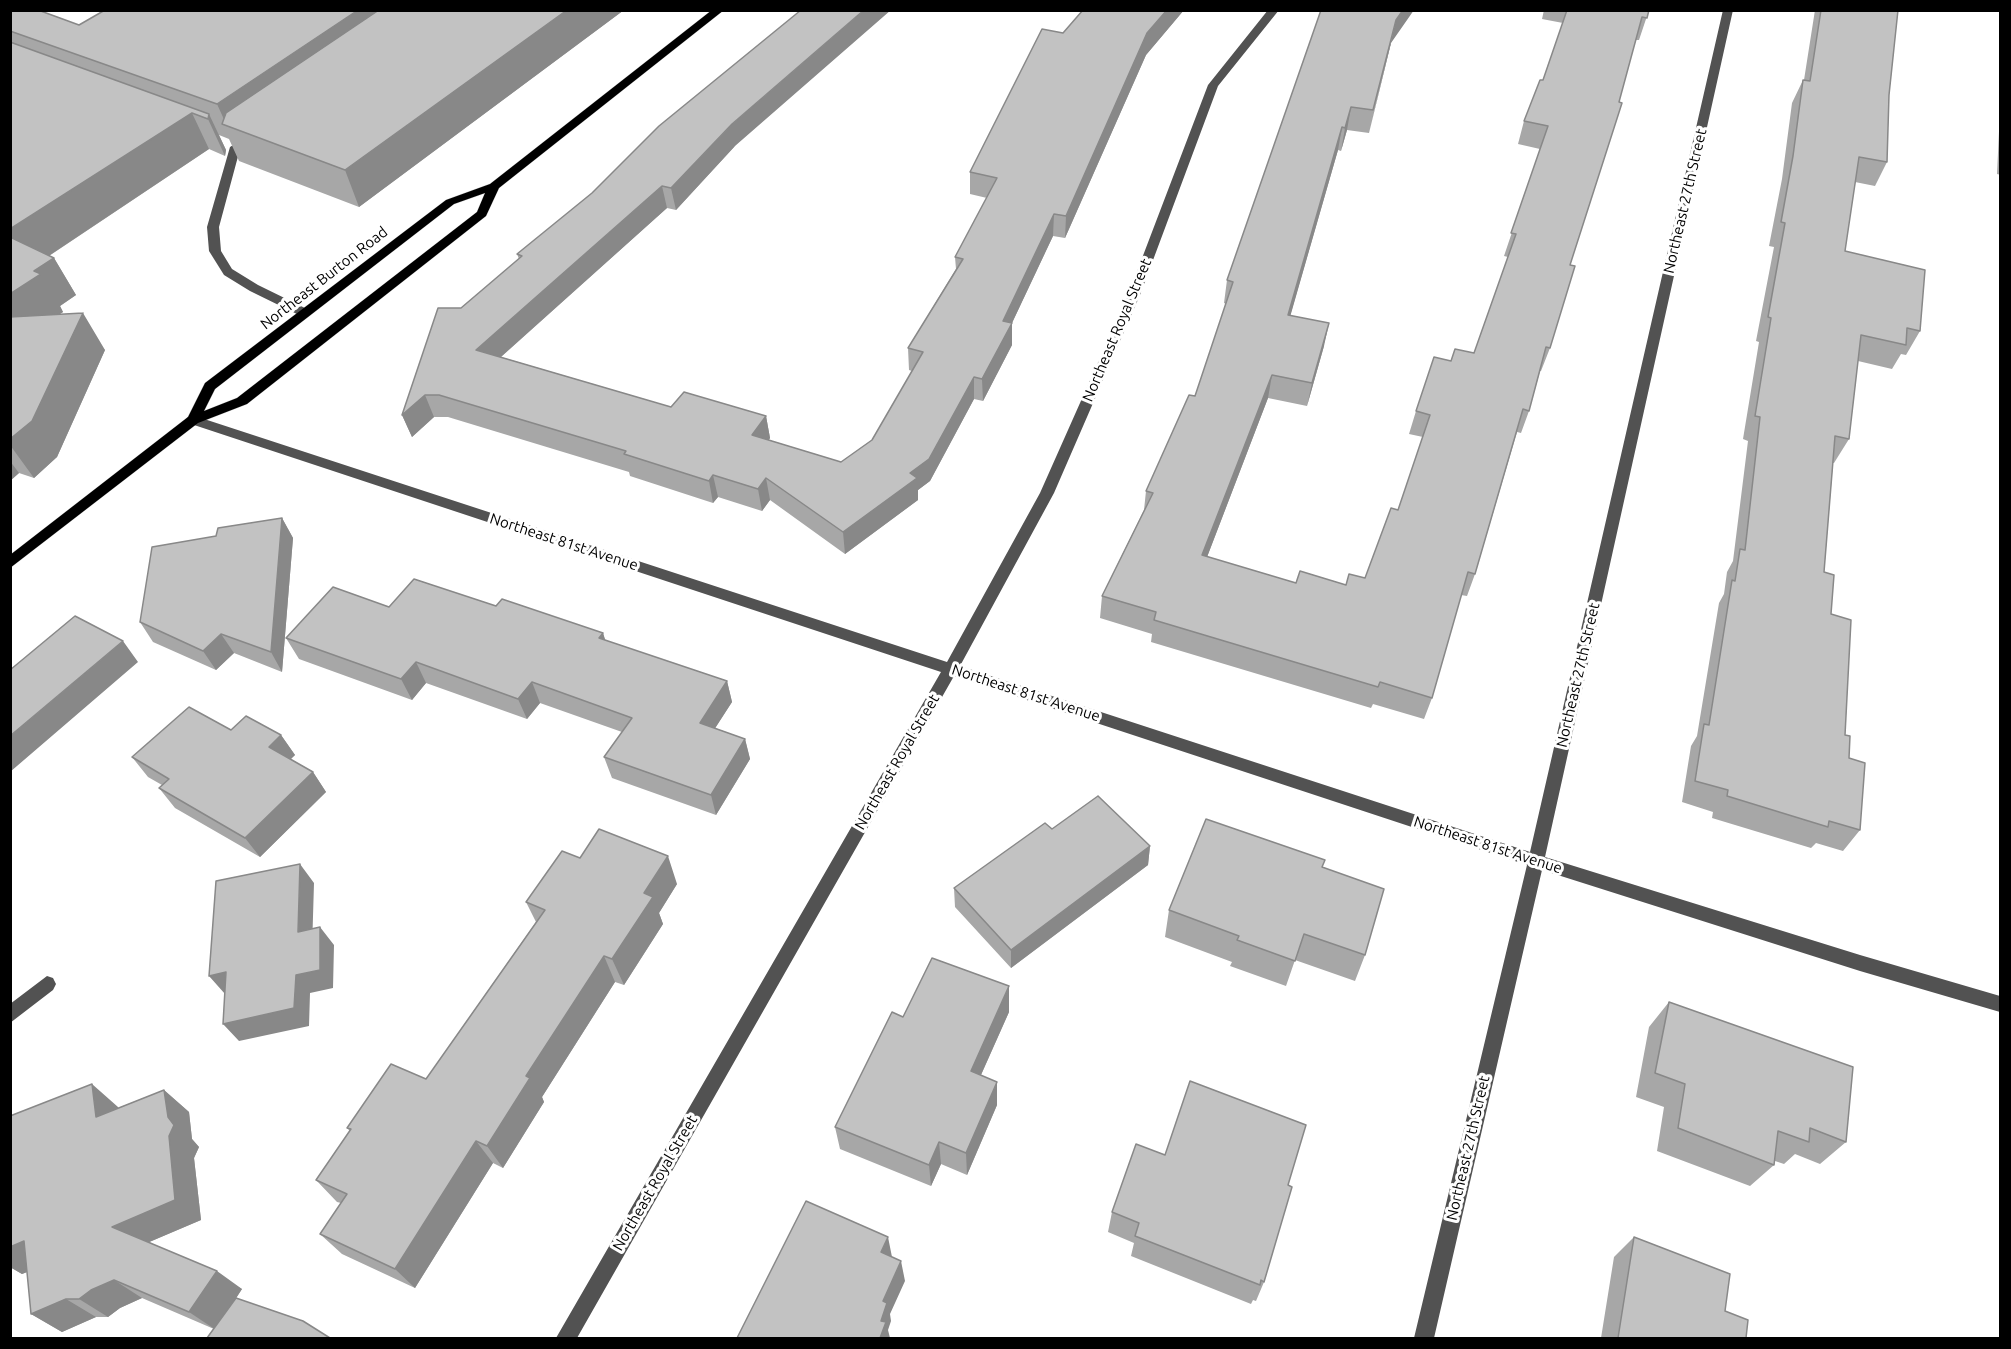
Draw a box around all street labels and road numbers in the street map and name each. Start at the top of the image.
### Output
street label: Northeast 27th Street [1660,127,1710,275]
street label: Northeast Burton Road [257,223,391,333]
street label: Northeast Royal Street [1079,256,1155,404]
street label: Northeast 81st Avenue [488,510,640,574]
street label: Northeast 27th Street [1553,601,1603,749]
street label: Northeast 81st Avenue [950,661,1102,725]
street label: Northeast Royal Street [851,691,943,833]
street label: Northeast 81st Avenue [1412,813,1564,877]
street label: Northeast 27th Street [1443,1074,1493,1222]
street label: Northeast Royal Street [609,1112,701,1254]

